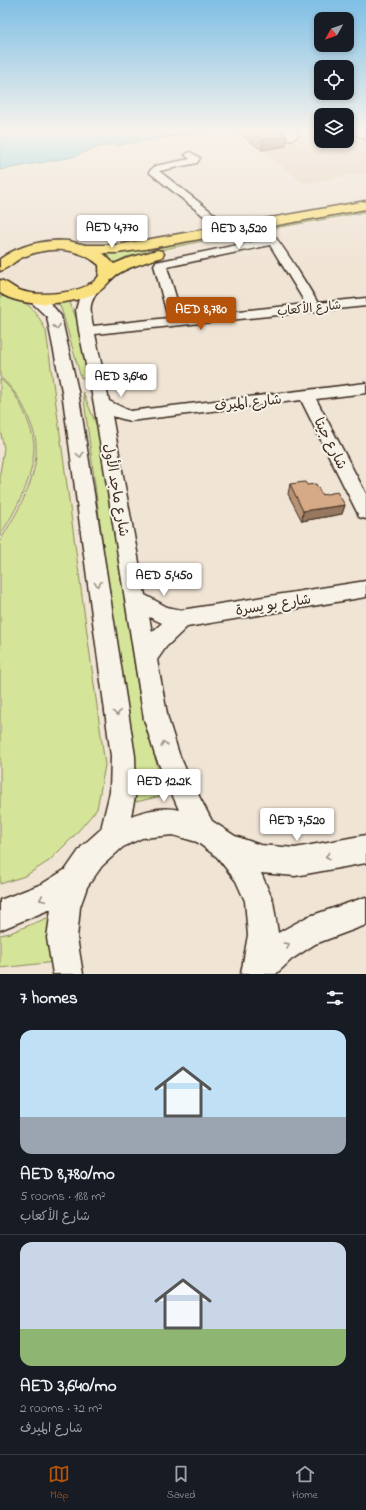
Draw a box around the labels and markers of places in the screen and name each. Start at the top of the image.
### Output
pin: AED 4,770 [66,215,158,249]
pin: AED 3,520 [193,216,285,250]
pin: AED 8,780 [155,297,247,331]
pin: AED 3,640 [75,364,167,398]
pin: AED 5,450 [118,563,210,597]
pin: AED 12.2K [118,769,210,803]
pin: AED 7,520 [251,808,343,842]

